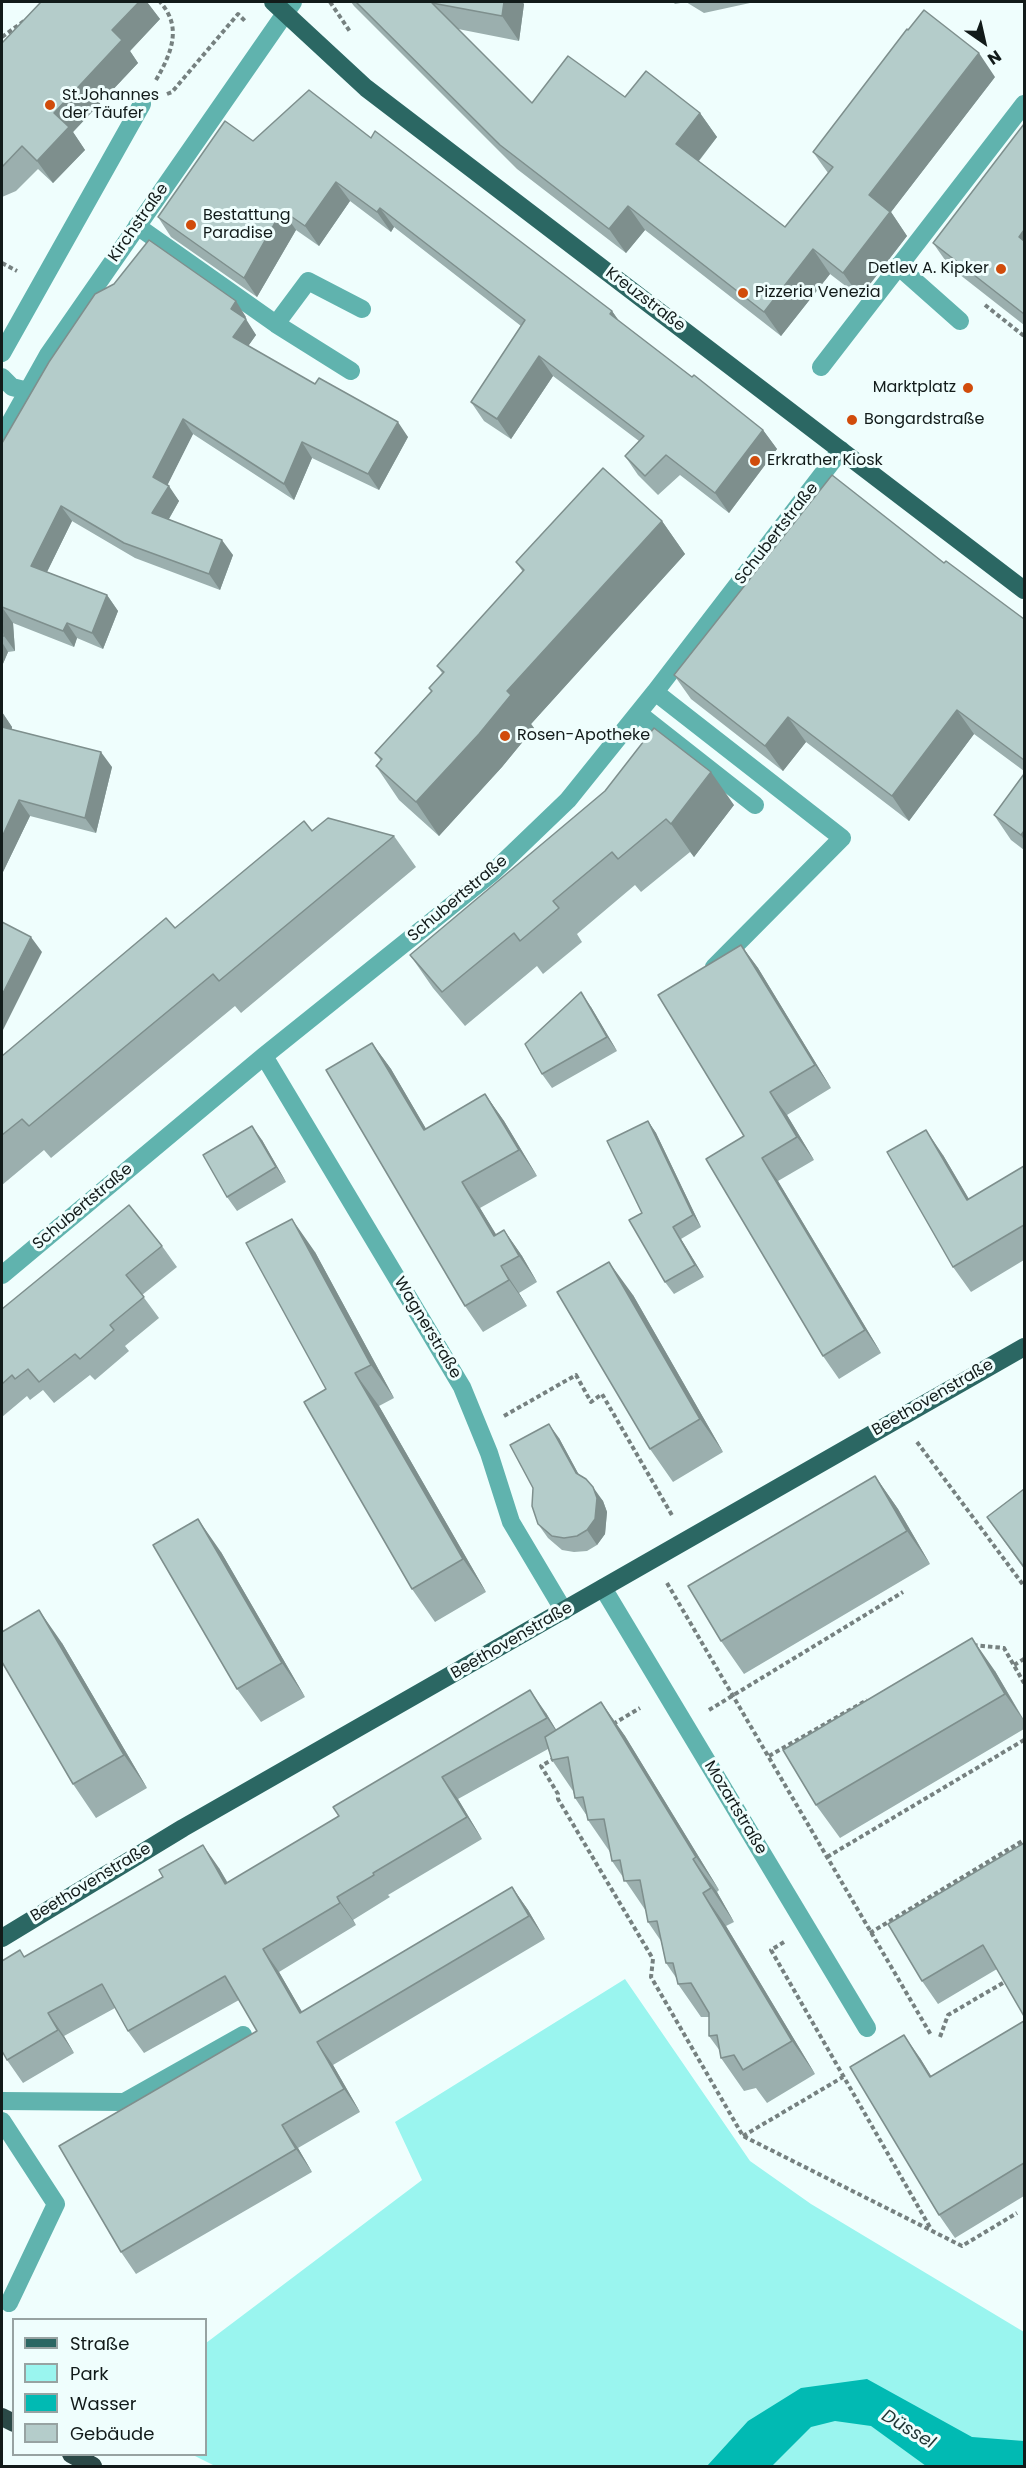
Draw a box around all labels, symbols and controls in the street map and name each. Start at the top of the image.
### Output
north arrow [954,12,1014,72]
text: N [983,44,1006,70]
place label: St.Johannes der Täufer [62,86,159,124]
marker: St.Johannes der Täufer [43,98,57,112]
street label: Kirchstraße [105,180,173,266]
place label: Bestattung Paradise [203,206,291,244]
marker: Bestattung Paradise [184,218,198,232]
place label: Detlev A. Kipker [868,259,989,279]
marker: Detlev A. Kipker [994,262,1008,276]
street label: Kreuzstraße [601,264,689,336]
place label: Pizzeria Venezia [755,283,881,303]
marker: Pizzeria Venezia [736,286,750,300]
place label: Marktplatz [873,378,956,398]
marker: Marktplatz [961,381,975,395]
place label: Bongardstraße [864,410,984,430]
marker: Bongardstraße [845,413,859,427]
place label: Erkrather Kiosk [767,451,883,471]
marker: Erkrather Kiosk [748,454,762,468]
street label: Schubertstraße [731,479,823,589]
place label: Rosen-Apotheke [517,726,650,746]
marker: Rosen-Apotheke [498,729,512,743]
street label: Schubertstraße [404,852,512,946]
street label: Schubertstraße [29,1160,137,1254]
street label: Wagnerstraße [389,1274,465,1382]
street label: Beethovenstraße [869,1355,997,1441]
street label: Beethovenstraße [448,1598,576,1684]
street label: Mozartstraße [700,1758,770,1858]
street label: Beethovenstraße [27,1840,155,1926]
legend [12,2318,207,2456]
text: Straße [70,2331,129,2356]
text: Park [70,2361,109,2386]
text: Wasser [70,2391,136,2416]
water label: Düssel [877,2406,939,2454]
text: Gebäude [70,2421,154,2446]

